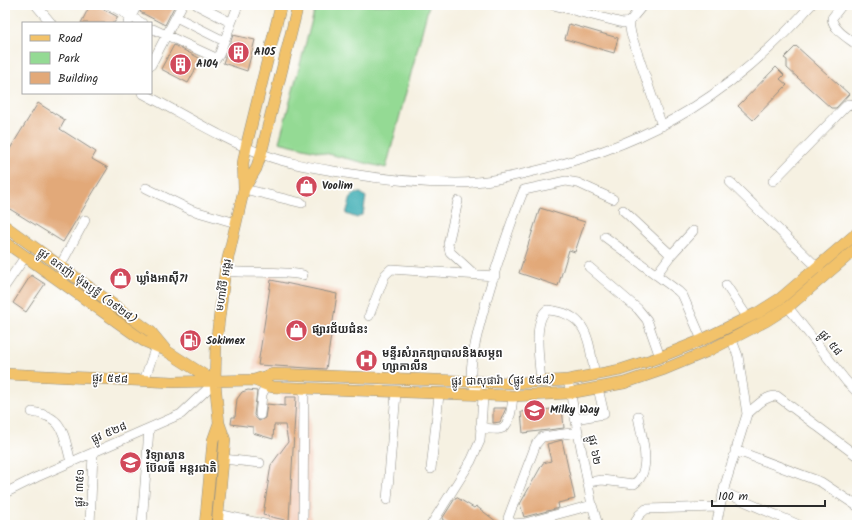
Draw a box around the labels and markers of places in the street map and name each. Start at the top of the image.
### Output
building icon: A105 [226,39,252,65]
place label: A105 [254,43,277,61]
building icon: A104 [168,51,194,77]
place label: A104 [196,55,218,73]
shop icon: Voolim [294,173,320,199]
place label: Voolim [322,177,353,195]
shop icon: ឃ្លាំងអាសុី71 [107,266,133,292]
place label: ឃ្លាំងអាសុី71 [136,270,188,288]
shop icon: ផ្សារជ័យជំនះ [284,317,310,343]
place label: ផ្សារជ័យជំនះ [312,321,368,339]
fuel station icon: Sokimex [177,328,203,354]
place label: Sokimex [206,332,246,350]
place label: មន្ទីរសំរាកព្យាបាលនិងសម្ភព ហ្សាកាលីន [382,345,503,376]
hospital icon: មន្ទីរសំរាកព្យាបាលនិងសម្ភព ហ្សាកាលីន [354,347,380,373]
school or university icon: Milky Way [522,397,548,423]
place label: Milky Way [550,401,600,419]
place label: វិទ្យាស្ថាន ប៊ែលធី អន្ដរជាតិ [146,447,217,478]
school or university icon: វិទ្យាស្ថាន ប៊ែលធី អន្ដរជាតិ [118,449,144,475]

